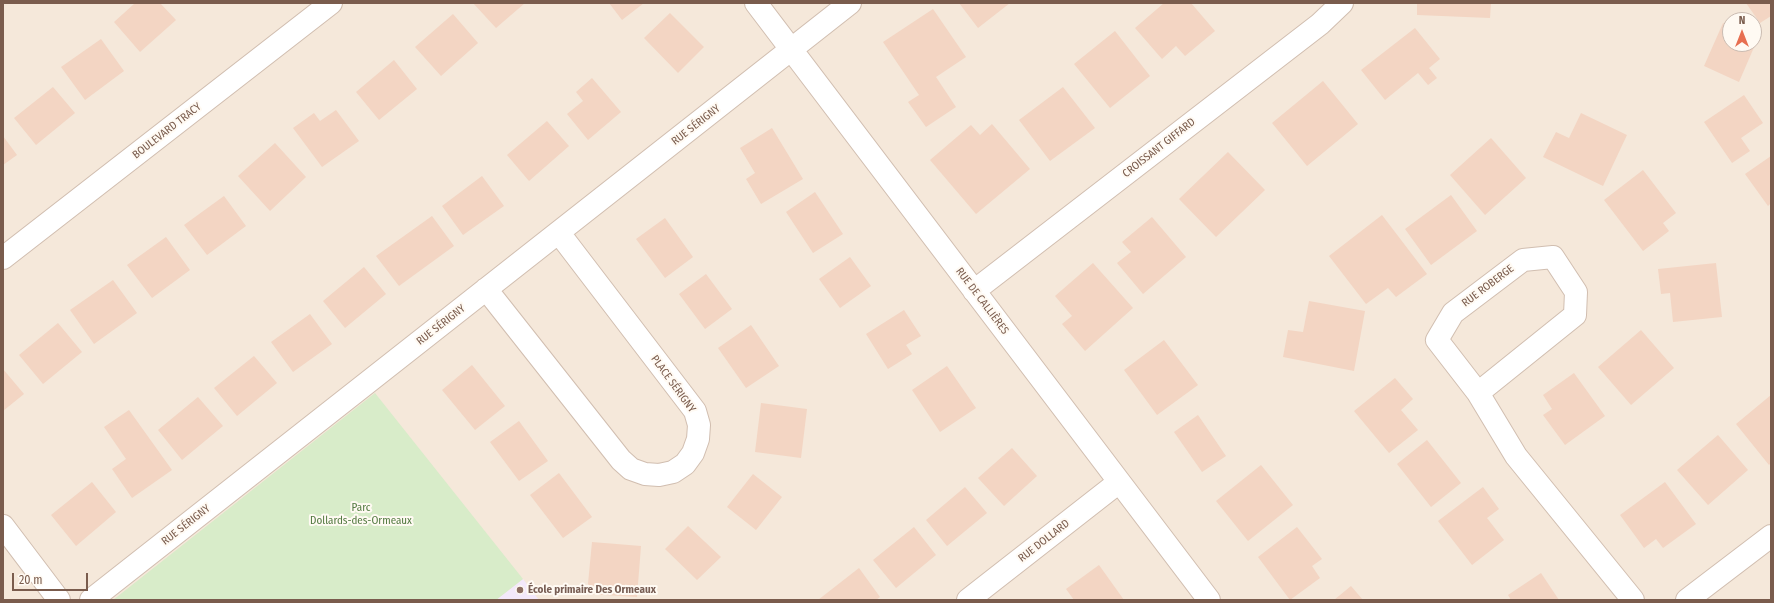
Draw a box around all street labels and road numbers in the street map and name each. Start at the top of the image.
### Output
street label: BOULEVARD TRACY [130,100,204,162]
street label: RUE SÉRIGNY [669,102,723,148]
street label: CROISSANT GIFFARD [1120,116,1198,180]
street label: RUE ROBERGE [1459,262,1517,310]
street label: RUE DE CALLIÈRES [953,265,1011,337]
street label: RUE SÉRIGNY [414,302,468,348]
street label: PLACE SÉRIGNY [648,353,698,415]
street label: RUE SÉRIGNY [159,502,213,548]
street label: RUE DOLLARD [1016,517,1072,565]

